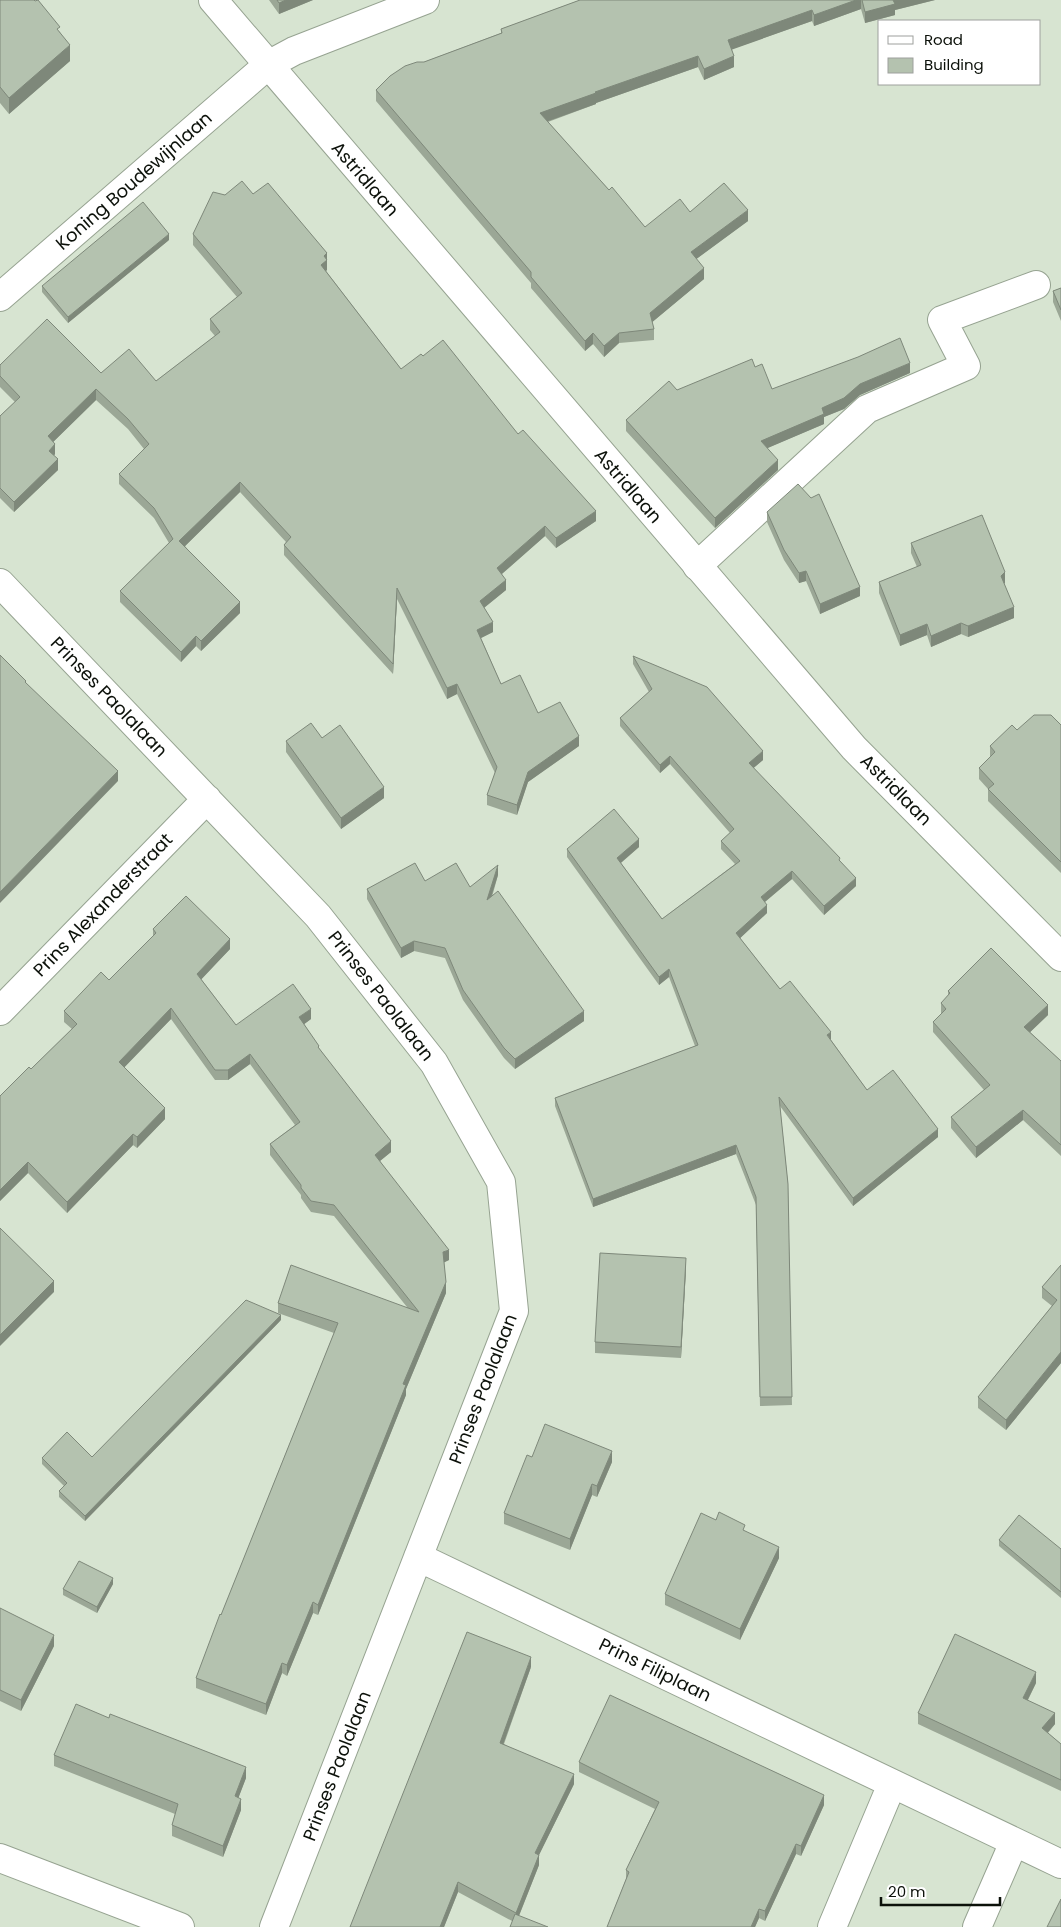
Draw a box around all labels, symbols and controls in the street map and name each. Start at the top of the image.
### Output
legend [878,20,1041,85]
text: Road [924,29,963,50]
text: Building [924,54,984,75]
street label: Koning Boudewijnlaan [50,106,217,256]
street label: Astridlaan [326,136,405,221]
street label: Astridlaan [589,443,668,528]
street label: Prinses Paolalaan [45,631,174,762]
street label: Astridlaan [855,748,938,831]
street label: Prins Alexanderstraat [27,827,178,982]
street label: Prinses Paolalaan [323,925,440,1066]
street label: Prinses Paolalaan [442,1310,523,1467]
street label: Prins Filiplaan [595,1632,716,1708]
street label: Prinses Paolalaan [296,1687,377,1844]
scale bar [881,1874,1000,1906]
text: 20 m [888,1881,926,1902]

